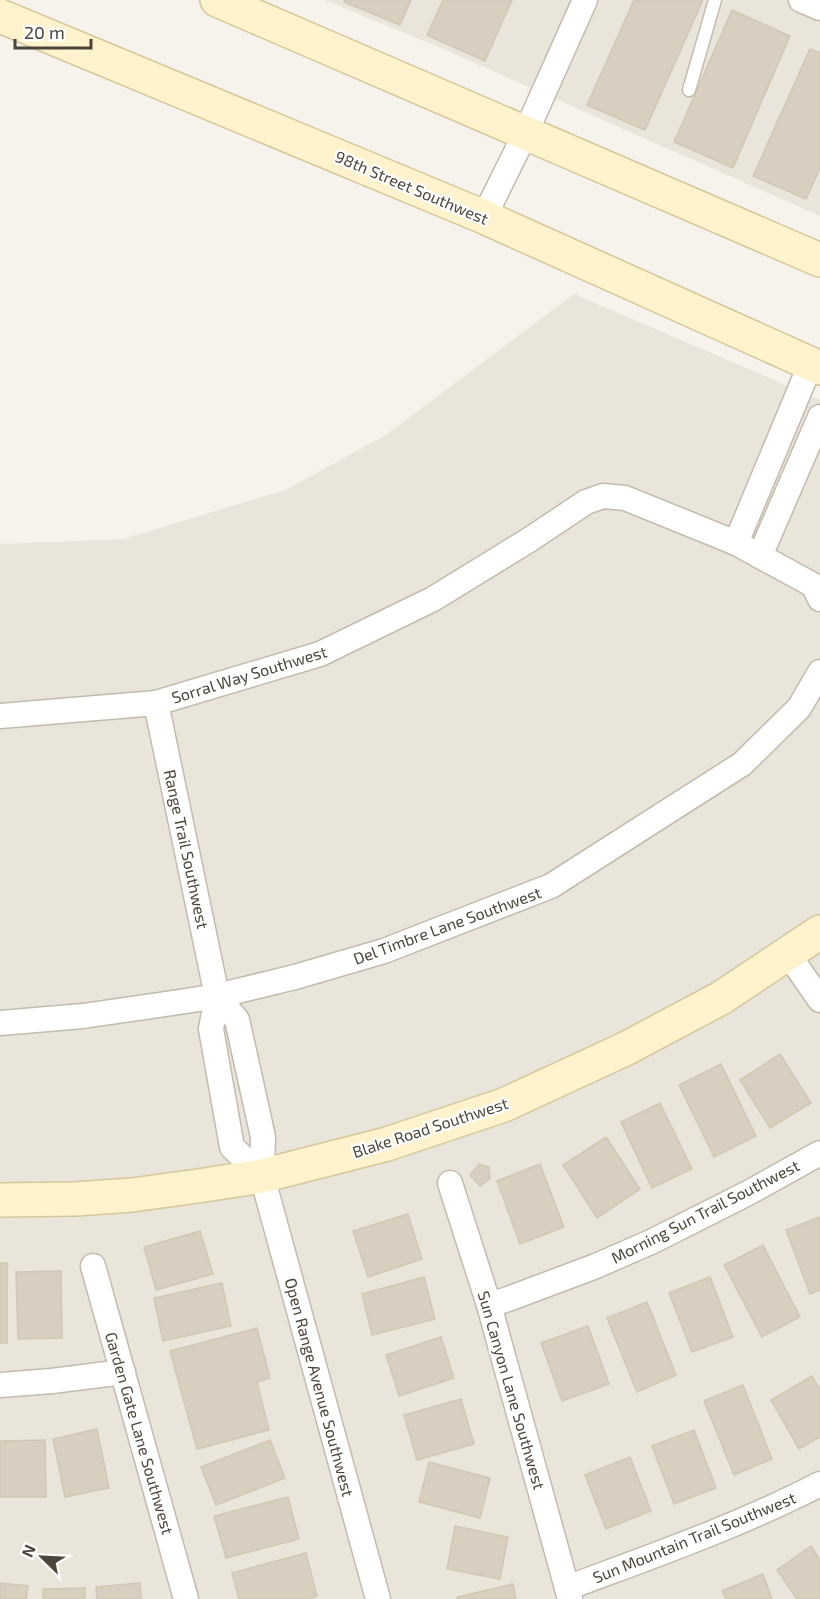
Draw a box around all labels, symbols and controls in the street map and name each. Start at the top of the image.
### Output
scale bar [15,12,92,50]
text: 20 m [24,21,65,43]
street label: 98th Street Southwest [333,146,491,228]
street label: Sorral Way Southwest [169,641,329,707]
street label: Range Trail Southwest [161,768,213,930]
street label: Del Timbre Lane Southwest [350,882,544,968]
street label: Blake Road Southwest [350,1093,510,1161]
street label: Morning Sun Trail Southwest [608,1155,802,1267]
street label: Open Range Avenue Southwest [282,1276,358,1498]
street label: Sun Canyon Lane Southwest [475,1289,549,1491]
street label: Garden Gate Lane Southwest [102,1330,178,1536]
street label: Sun Mountain Trail Southwest [590,1487,798,1587]
north arrow [12,1527,72,1587]
text: N [17,1542,39,1560]

